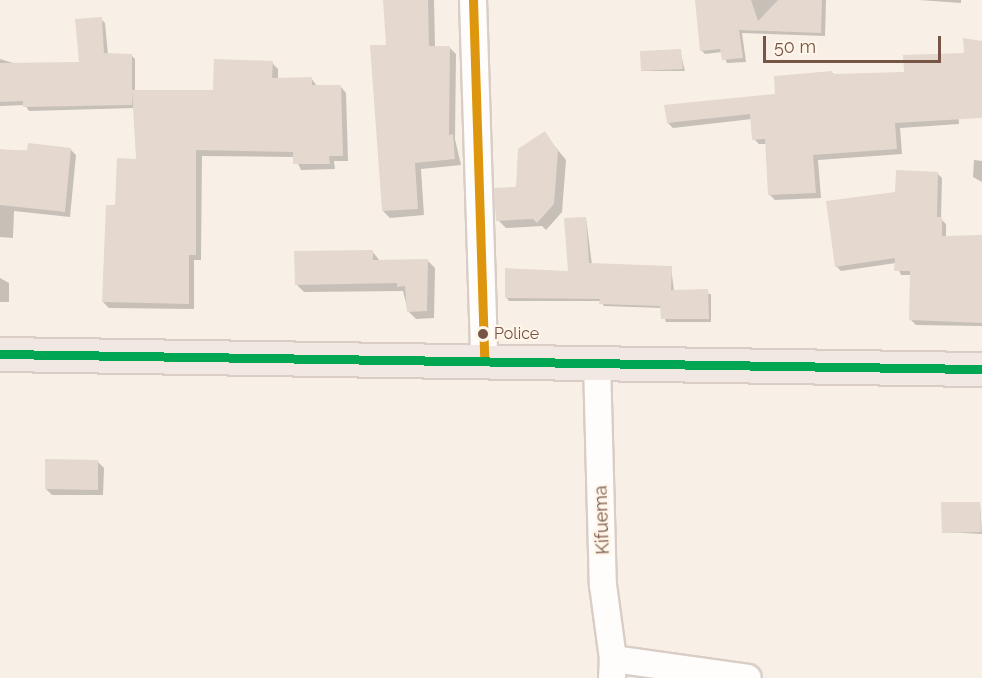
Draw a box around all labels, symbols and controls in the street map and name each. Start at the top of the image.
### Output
scale bar [766,24,944,62]
text: 50 m [774,36,816,57]
place label: Police [494,324,539,344]
marker: Police [477,328,489,340]
street label: Kifuema [590,485,614,555]

